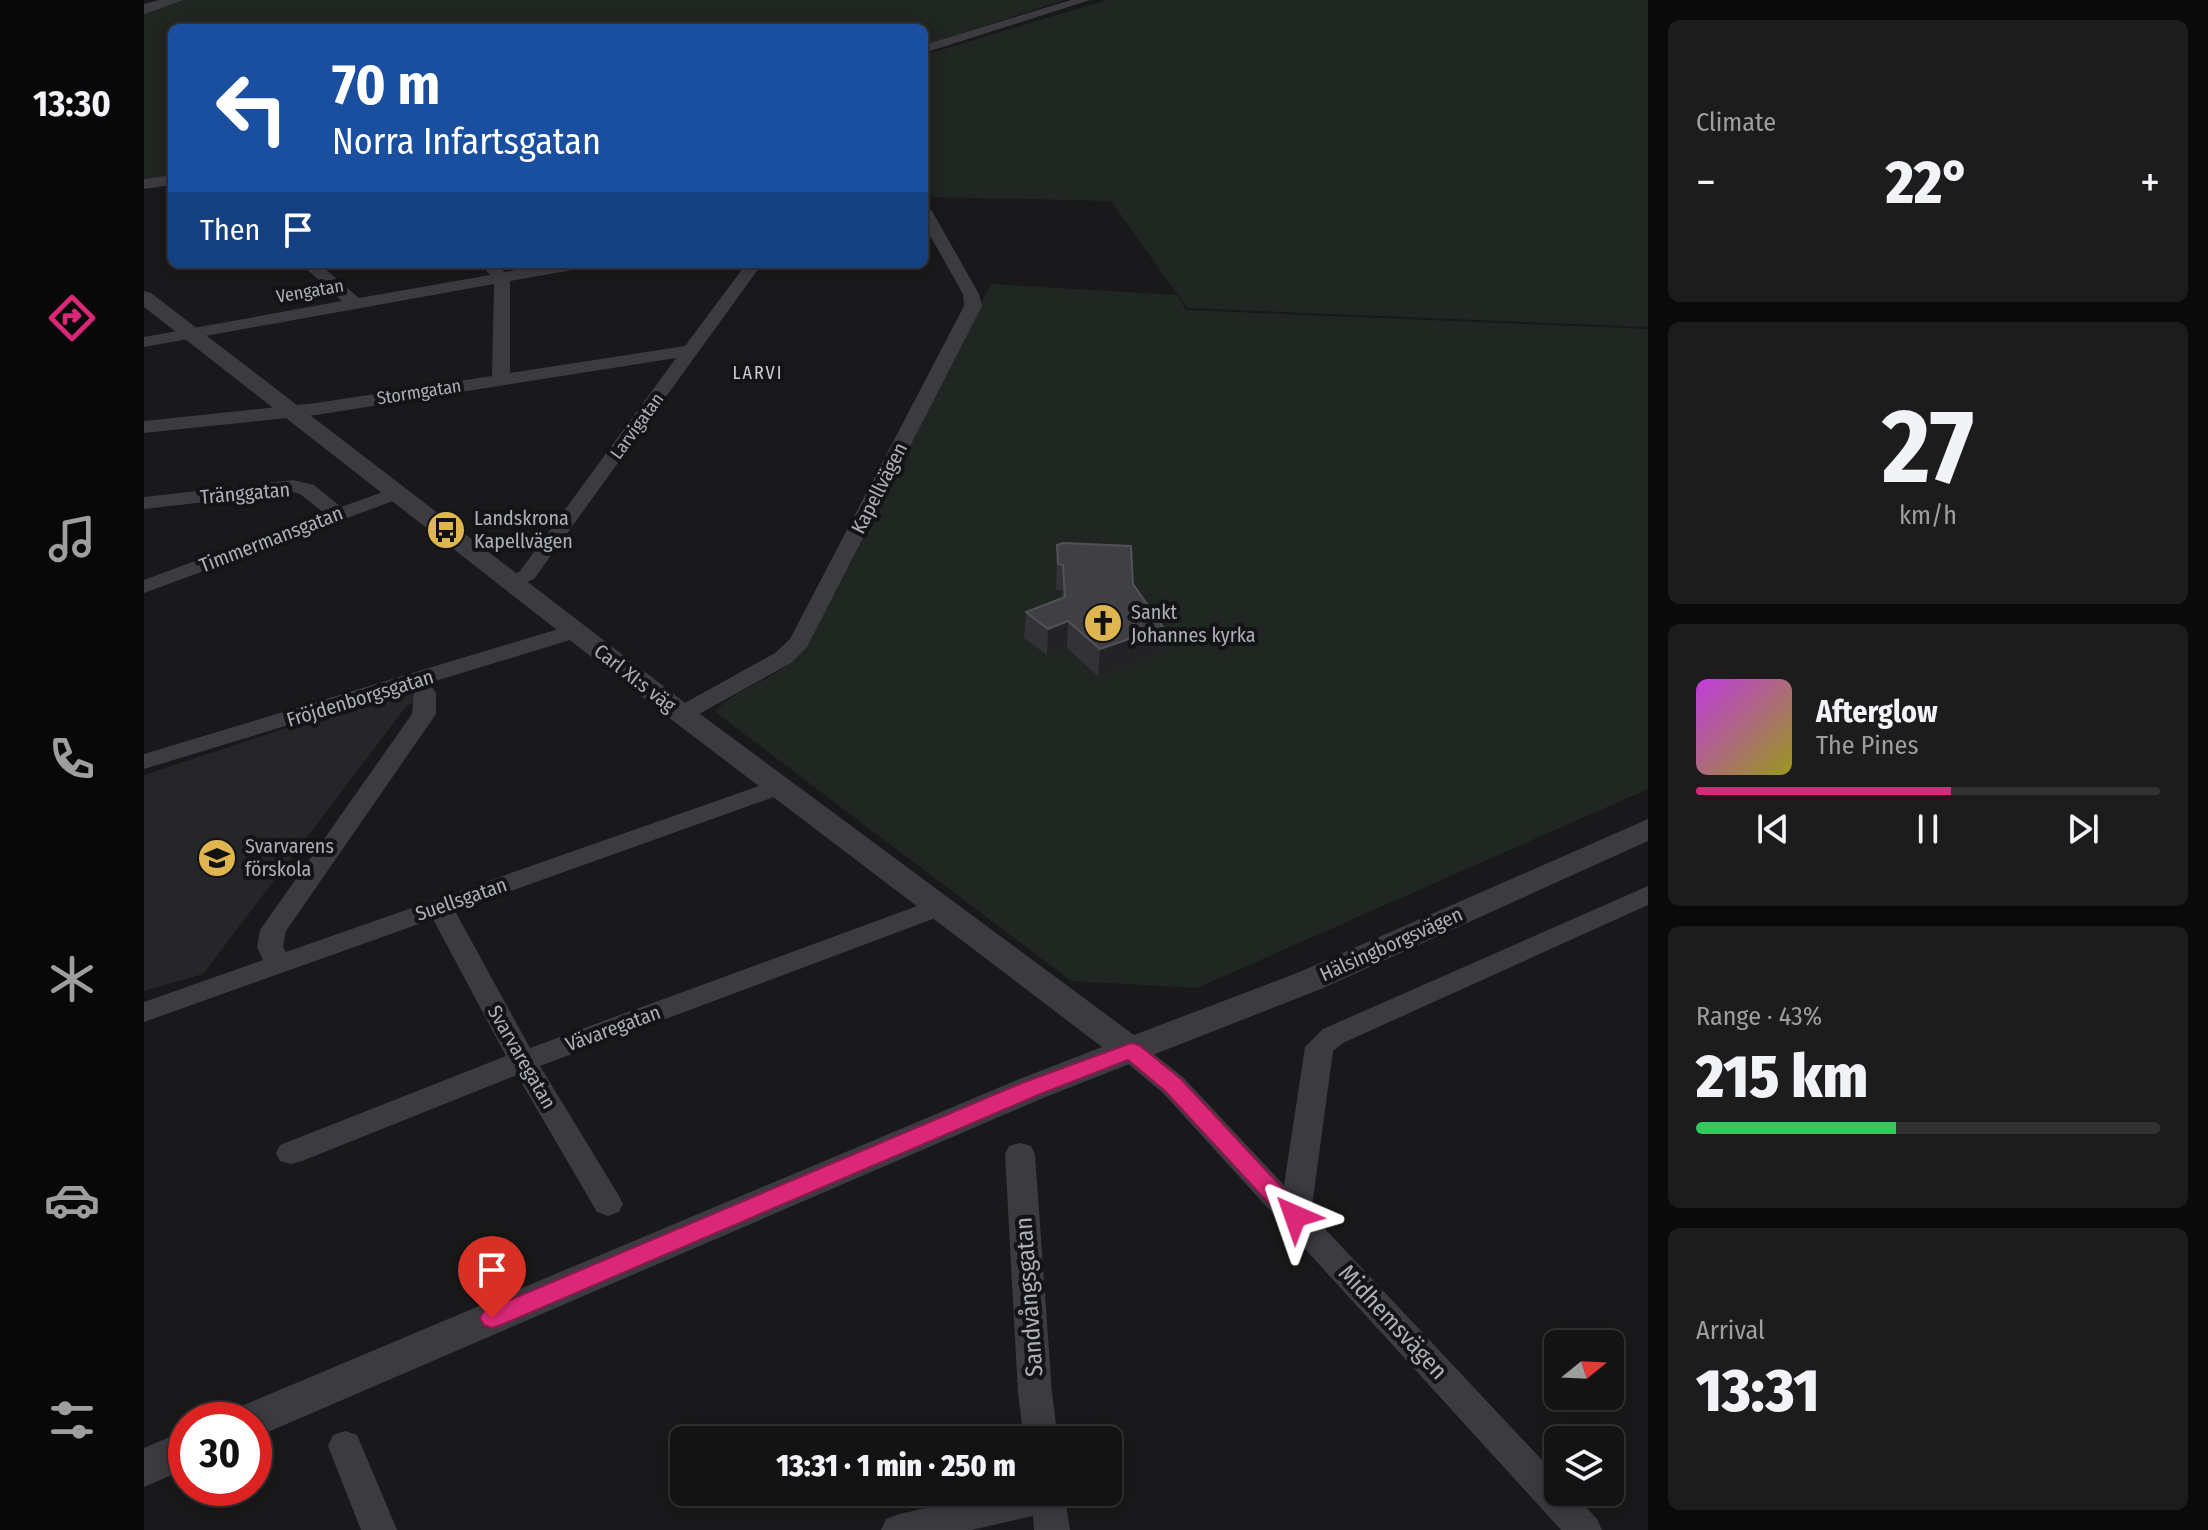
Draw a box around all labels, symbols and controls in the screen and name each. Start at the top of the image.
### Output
text: 70 m [332,52,440,119]
icon: left [200,56,304,160]
text: 13:30 [33,82,111,126]
text: Climate [1696,107,1776,138]
text: Norra Infartsgatan [332,120,601,164]
text: 22° [1886,147,1970,219]
text: − [1696,156,1716,209]
text: + [2140,156,2160,209]
icon: arrive [276,208,320,252]
text: Then [200,212,260,248]
street label: Vengatan [275,274,345,308]
icon: directions [44,290,100,346]
district label: LARVI [732,362,784,384]
street label: Stormgatan [375,374,463,410]
text: 27 [1882,385,1974,510]
street label: Larvigatan [606,389,668,463]
street label: Kapellvägen [846,439,912,537]
street label: Tränggatan [199,477,291,509]
text: km/h [1899,500,1957,531]
street label: Timmermansgatan [196,501,346,577]
place label: Landskrona Kapellvägen [474,506,573,553]
bus stop icon: Landskrona Kapellvägen [425,509,467,551]
icon: music [44,511,100,567]
place label: Sankt Johannes kyrka [1131,600,1256,647]
church icon: Sankt Johannes kyrka [1082,602,1124,644]
street label: Carl XI:s väg [589,639,681,718]
street label: Fröjdenborgsgatan [284,664,436,732]
text: Afterglow [1816,694,1938,730]
text: The Pines [1816,730,1919,761]
icon: phone [44,731,100,787]
icon: previous [1751,807,1795,851]
icon: pause [1906,807,1950,851]
icon: next [2061,807,2105,851]
place label: Svarvarens förskola [245,834,334,881]
school or university icon: Svarvarens förskola [196,837,238,879]
street label: Suellsgatan [412,872,510,926]
street label: Hälsingborgsvägen [1316,902,1466,986]
icon: climate [44,951,100,1007]
street label: Vävaregatan [562,1000,664,1056]
street label: Svarvaregatan [483,1001,561,1113]
text: Range · 43% [1696,1001,1822,1032]
text: 215 km [1696,1041,1868,1113]
icon: car [44,1172,100,1228]
position arrow [1253,1174,1337,1258]
street label: Sandvångsgatan [1009,1216,1049,1378]
pin [458,1236,526,1318]
icon: arrive [470,1248,514,1292]
street label: Midhemsvägen [1333,1259,1453,1385]
text: Arrival [1696,1315,1765,1346]
north arrow [1544,1330,1624,1410]
map controls [1544,1330,1624,1506]
text: 13:31 [1696,1355,1819,1427]
icon: filters [44,1392,100,1448]
speed limit sign: 30 [168,1402,272,1506]
button: layers [1544,1426,1624,1506]
text: 13:31 · 1 min · 250 m [776,1448,1016,1484]

